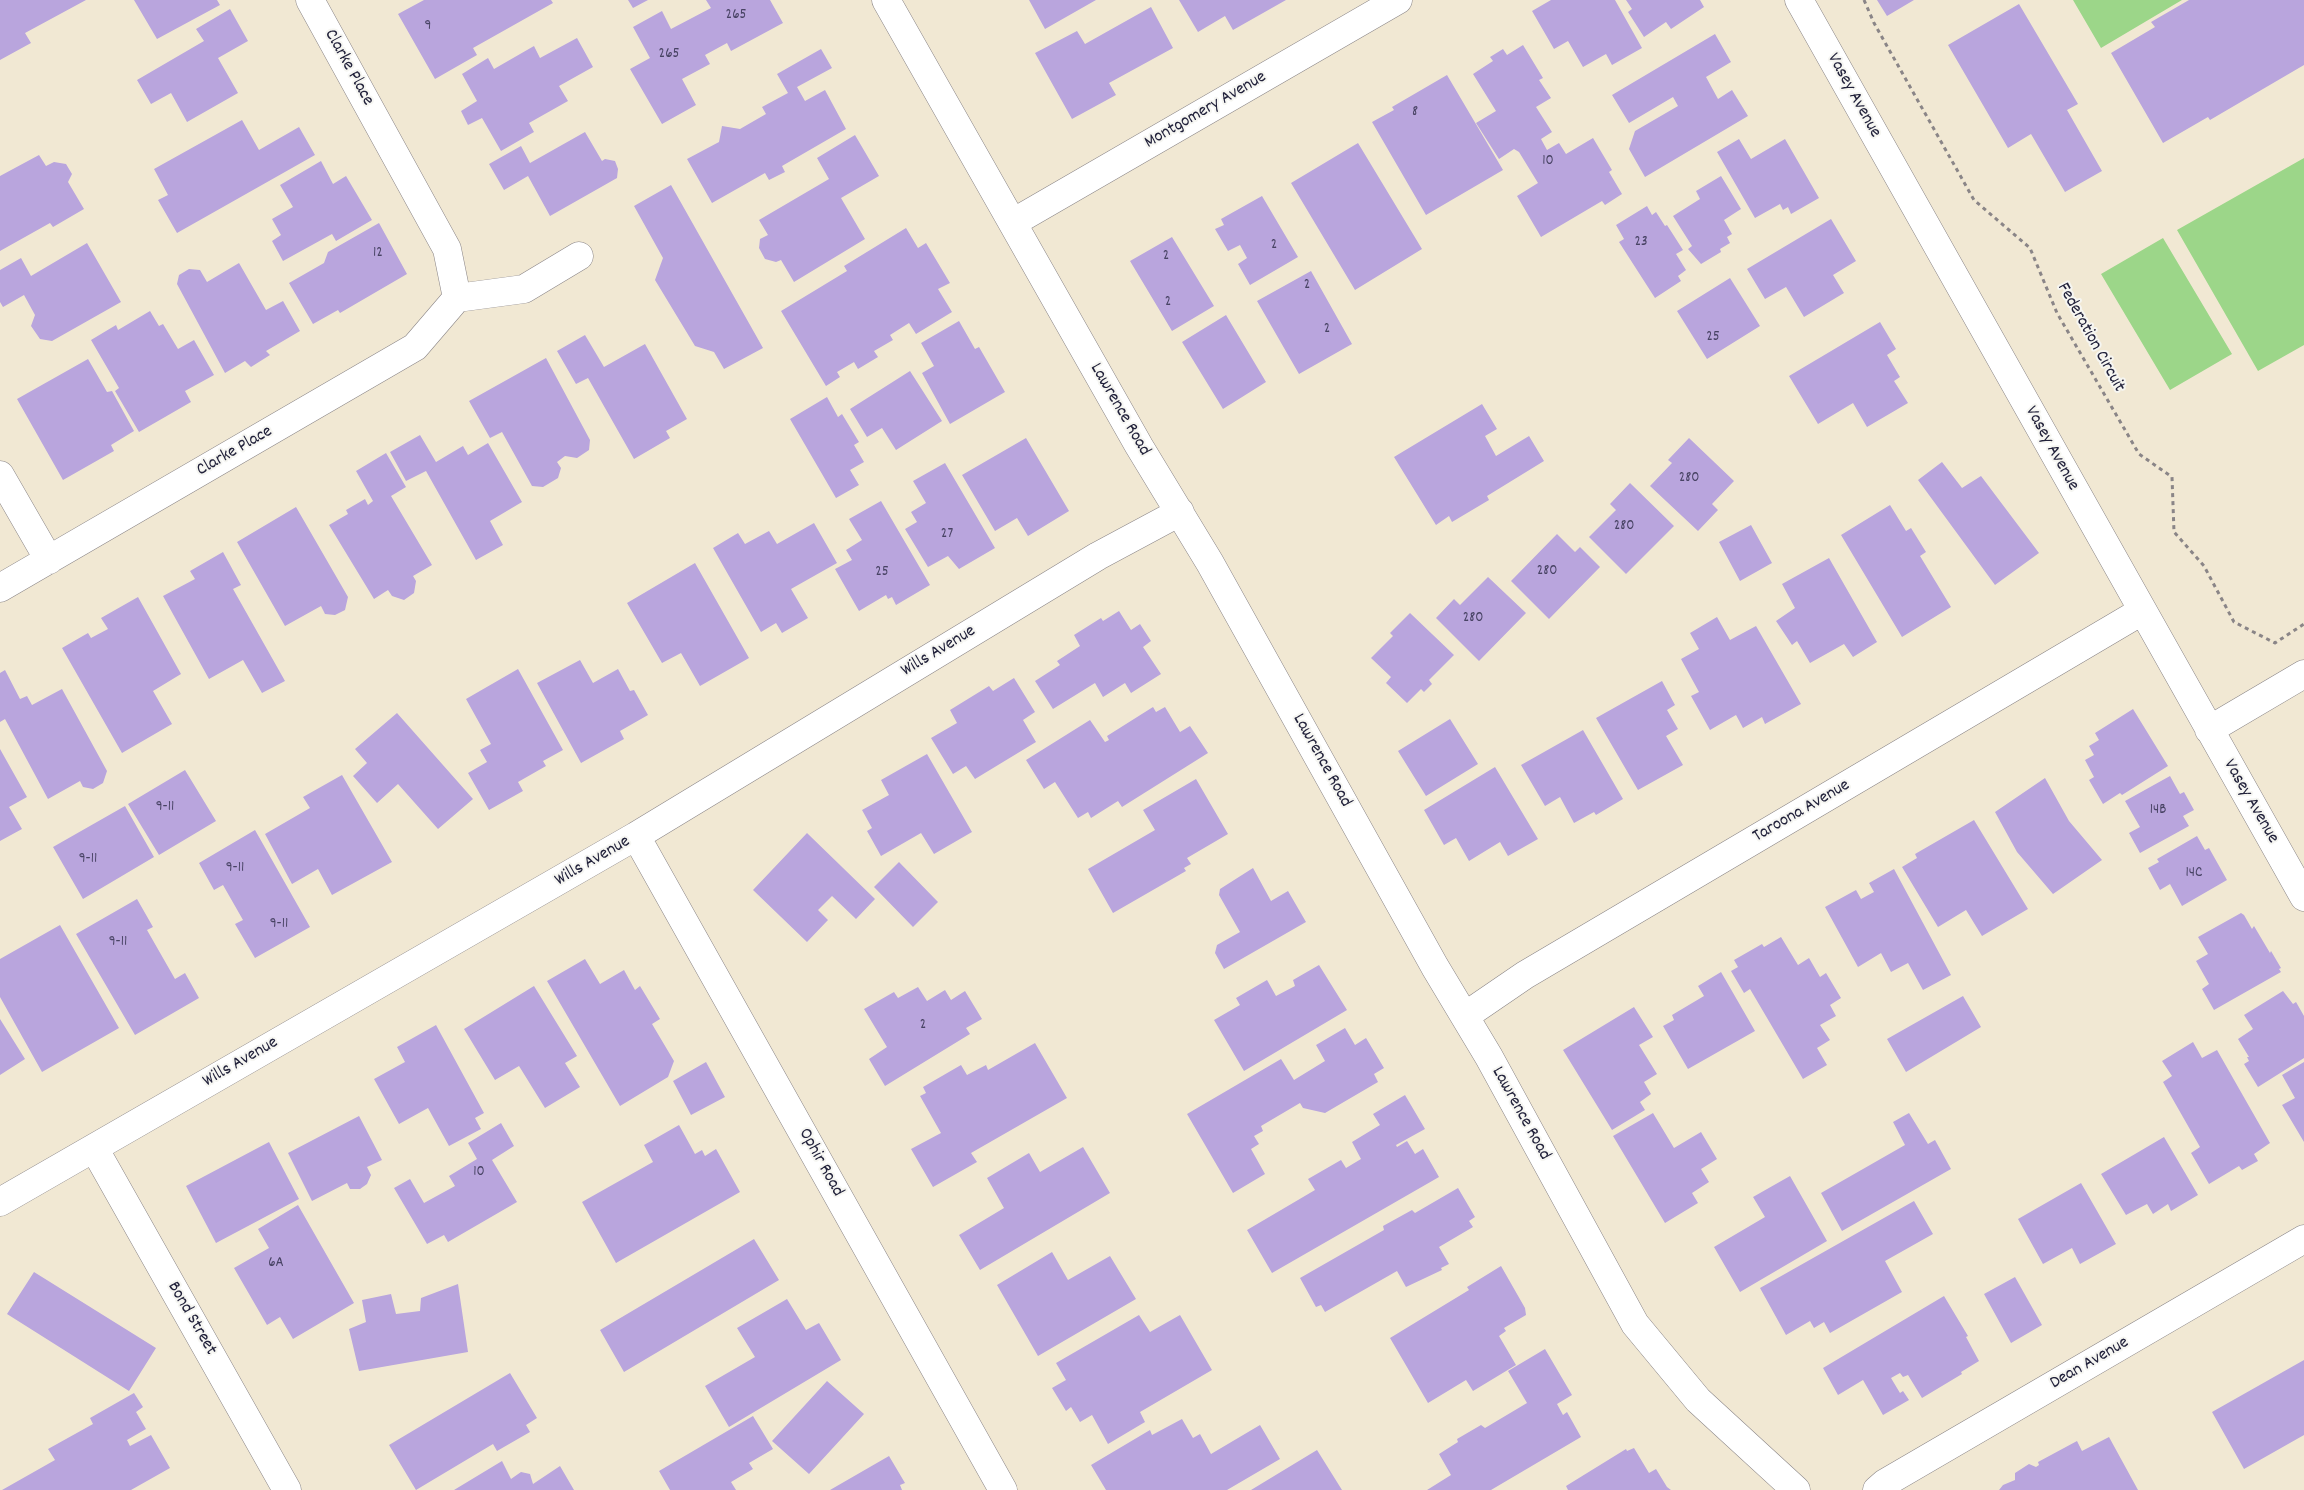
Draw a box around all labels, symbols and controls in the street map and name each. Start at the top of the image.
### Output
house number: 265 [726,7,746,25]
house number: 9 [425,18,431,36]
street label: Clarke Place [318,26,378,110]
house number: 265 [659,46,679,64]
street label: Vasey Avenue [1821,50,1885,142]
street label: Montgomery Avenue [1141,67,1271,155]
house number: 8 [1412,104,1418,122]
house number: 10 [1542,153,1554,171]
house number: 23 [1634,234,1648,252]
house number: 2 [1271,237,1277,255]
house number: 12 [373,245,383,263]
house number: 2 [1163,248,1169,266]
house number: 2 [1304,277,1310,295]
street label: Federation Circuit [2051,280,2129,396]
house number: 2 [1165,294,1171,312]
house number: 2 [1324,321,1330,339]
house number: 25 [1706,329,1720,347]
street label: Lawrence Road [1084,360,1154,460]
street label: Vasey Avenue [2019,403,2083,495]
street label: Clarke Place [193,422,277,482]
house number: 280 [1679,470,1699,488]
house number: 280 [1614,518,1634,536]
house number: 27 [941,526,953,544]
house number: 280 [1537,563,1557,581]
house number: 25 [875,564,889,582]
house number: 280 [1463,610,1483,628]
street label: Wills Avenue [898,621,980,683]
street label: Lawrence Road [1287,711,1355,811]
street label: Vasey Avenue [2217,756,2283,848]
street label: Taroona Avenue [1750,776,1854,848]
house number: 9-11 [156,799,174,817]
house number: 14B [2150,802,2166,820]
street label: Wills Avenue [552,832,634,892]
house number: 9-11 [79,851,97,869]
house number: 9-11 [226,860,244,878]
house number: 14C [2186,865,2202,883]
house number: 9-11 [270,916,288,934]
house number: 9-11 [109,934,127,952]
house number: 2 [920,1017,926,1035]
street label: Wills Avenue [200,1033,282,1093]
street label: Lawrence Road [1486,1064,1554,1164]
street label: Ophir Road [792,1125,848,1201]
house number: 10 [473,1164,485,1182]
house number: 6A [268,1255,284,1273]
street label: Bond Street [161,1278,221,1360]
street label: Dean Avenue [2047,1333,2133,1395]

